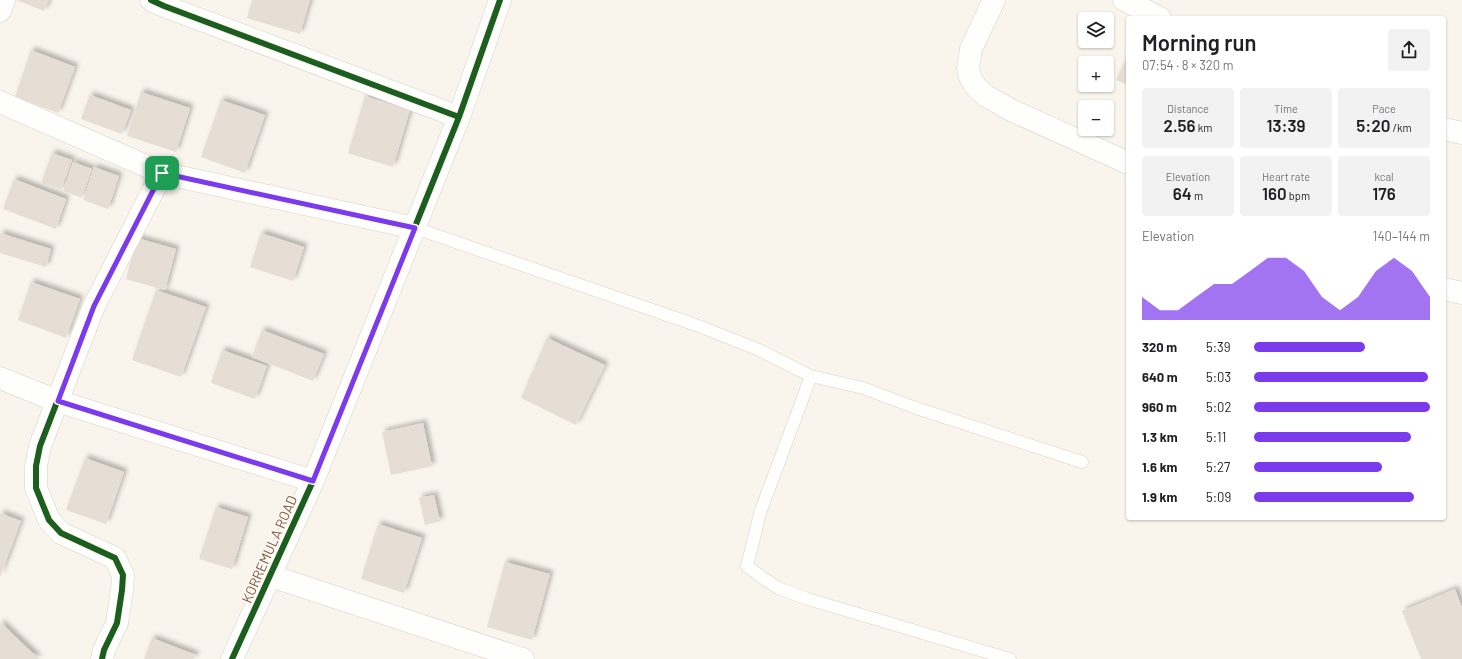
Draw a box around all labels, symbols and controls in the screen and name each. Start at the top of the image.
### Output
map controls [1078,12,1114,136]
button: layers [1078,12,1114,48]
text: Morning run [1142,29,1256,55]
button: share [1388,29,1430,71]
button: + [1078,56,1114,92]
text: 07:54 · 8 × 320 m [1142,57,1234,73]
button: − [1078,100,1114,136]
text: Distance [1167,102,1209,115]
text: Time [1274,102,1298,115]
text: Pace [1372,102,1396,115]
text: 2.56 [1164,115,1196,135]
text: 13:39 [1266,115,1306,135]
text: 5:20 [1356,115,1390,135]
text: km [1196,121,1212,134]
text: /km [1390,121,1412,134]
pin [145,156,179,190]
icon: arrive [151,162,173,184]
text: Elevation [1166,170,1210,183]
text: Heart rate [1262,170,1310,183]
text: kcal [1374,170,1394,183]
text: 64 [1173,183,1192,203]
text: 160 [1262,183,1287,203]
text: 176 [1372,183,1396,203]
text: m [1192,189,1203,202]
text: bpm [1287,189,1310,202]
text: Elevation [1142,228,1194,244]
text: 140–144 m [1373,228,1430,244]
text: 320 m [1142,339,1177,355]
text: 5:39 [1206,339,1231,355]
text: 640 m [1142,369,1178,385]
text: 5:03 [1206,369,1231,385]
text: 960 m [1142,399,1177,415]
text: 5:02 [1206,399,1231,415]
text: 1.3 km [1142,429,1178,445]
text: 5:11 [1206,429,1226,445]
text: 1.6 km [1142,459,1177,475]
text: 5:27 [1206,459,1230,475]
text: 1.9 km [1142,489,1177,505]
text: 5:09 [1206,489,1231,505]
street label: KORREMULA ROAD [238,493,300,605]

